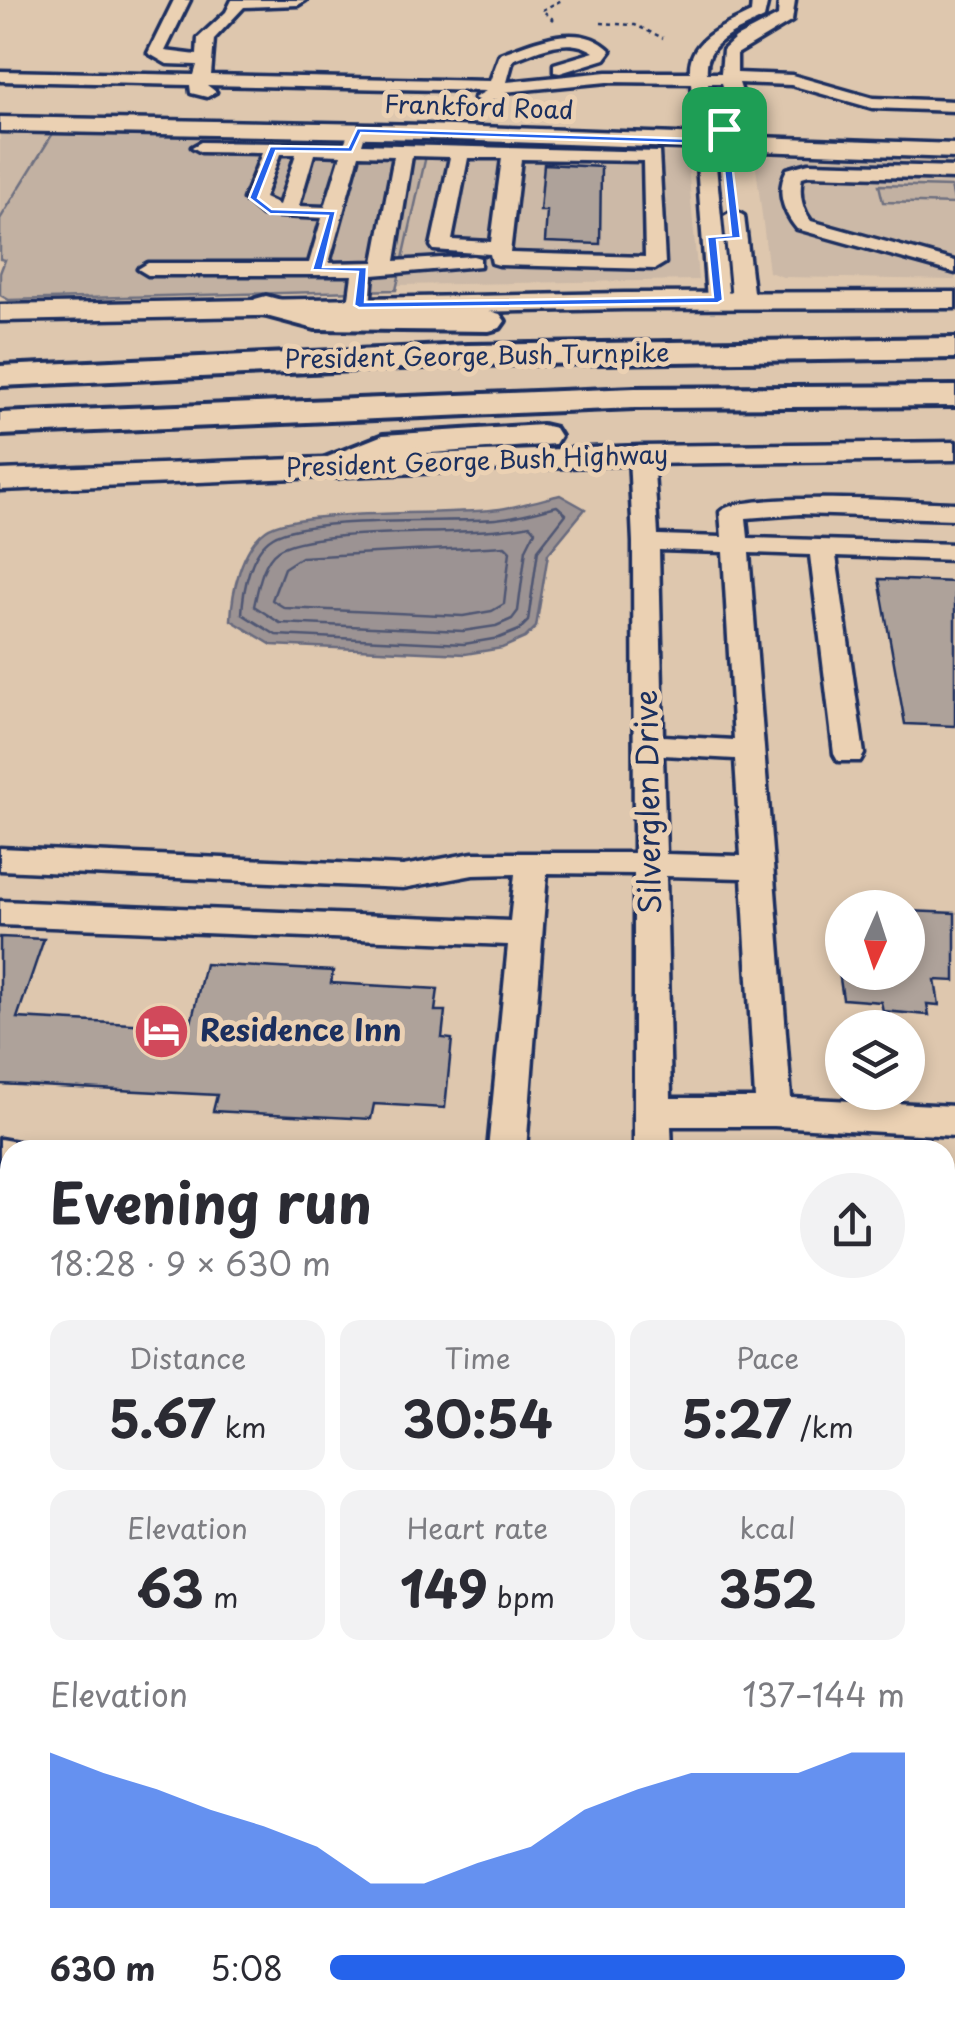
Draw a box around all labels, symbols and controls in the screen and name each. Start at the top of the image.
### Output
street label: Frankford Road [384,84,574,128]
pin [682,87,767,172]
icon: arrive [697,102,752,157]
street label: President George Bush Turnpike [284,333,670,377]
street label: President George Bush Highway [285,434,669,486]
street label: Silverglen Drive [622,689,671,915]
north arrow [825,890,925,990]
map controls [825,890,925,1110]
hotel icon: Residence Inn [131,1001,191,1061]
place label: Residence Inn [200,1006,401,1051]
button: layers [825,1010,925,1110]
text: Evening run [50,1160,372,1243]
button: share [800,1173,905,1278]
text: 18:28 · 9 × 630 m [50,1239,331,1287]
text: Distance [129,1336,246,1379]
text: Time [444,1336,511,1379]
text: Pace [736,1336,799,1379]
text: 5.67 [108,1379,215,1455]
text: 30:54 [402,1379,553,1455]
text: 5:27 [681,1379,791,1455]
text: km [215,1405,267,1448]
text: /km [791,1405,854,1448]
text: Elevation [127,1506,248,1549]
text: Heart rate [407,1506,548,1549]
text: kcal [740,1506,795,1549]
text: 63 [137,1549,204,1625]
text: 149 [400,1549,488,1625]
text: 352 [719,1549,816,1625]
text: m [204,1575,238,1618]
text: bpm [488,1575,555,1618]
text: Elevation [50,1670,188,1718]
text: 137–144 m [742,1670,905,1718]
text: 630 m [50,1944,155,1992]
text: 5:08 [210,1944,283,1992]

